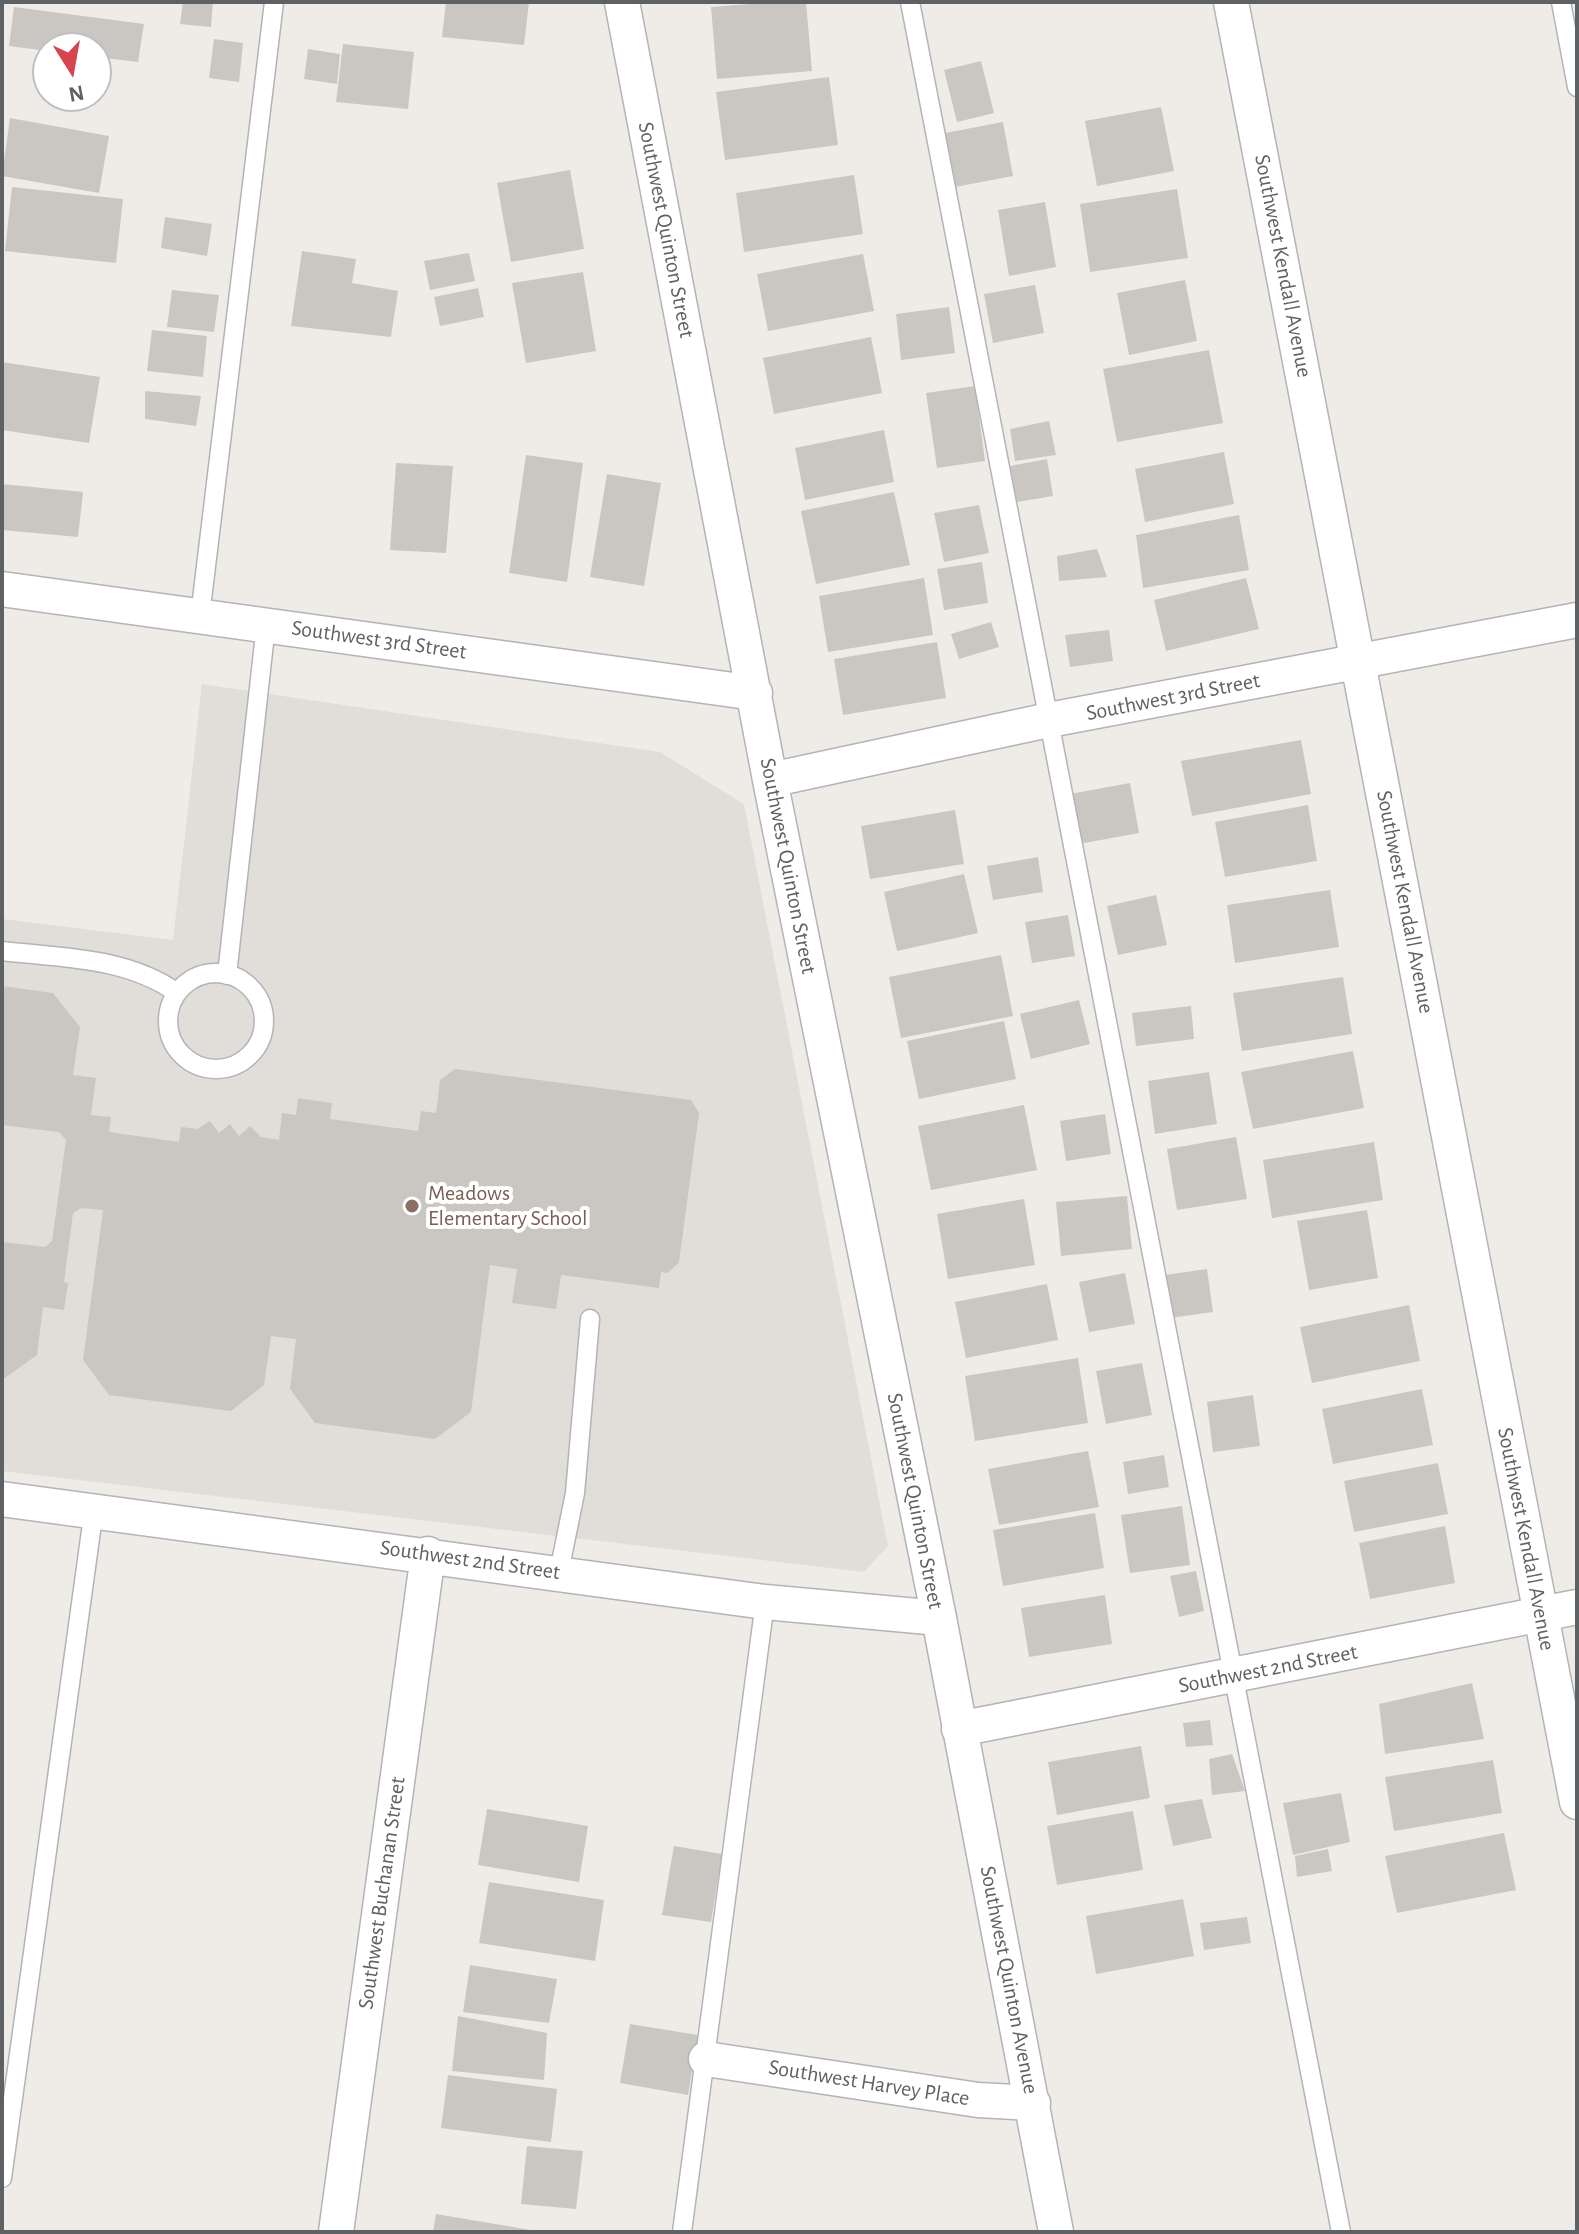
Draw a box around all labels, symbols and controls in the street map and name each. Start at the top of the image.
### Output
north arrow [32,32,112,112]
text: N [67,81,86,106]
street label: Southwest Quinton Street [632,120,700,340]
street label: Southwest Kendall Avenue [1248,152,1318,380]
street label: Southwest 3rd Street [290,615,468,665]
street label: Southwest 3rd Street [1084,667,1262,727]
street label: Southwest Quinton Street [754,756,822,976]
street label: Southwest Kendall Avenue [1370,788,1440,1016]
place label: Meadows Elementary School [428,1180,587,1232]
marker: Meadows Elementary School [403,1197,421,1215]
street label: Southwest Quinton Street [881,1391,949,1611]
street label: Southwest Kendall Avenue [1491,1425,1561,1653]
street label: Southwest 2nd Street [378,1534,562,1586]
street label: Southwest 2nd Street [1176,1639,1360,1699]
street label: Southwest Buchanan Street [353,1775,411,2011]
street label: Southwest Quinton Avenue [974,1864,1044,2096]
street label: Southwest Harvey Place [767,2054,971,2112]

